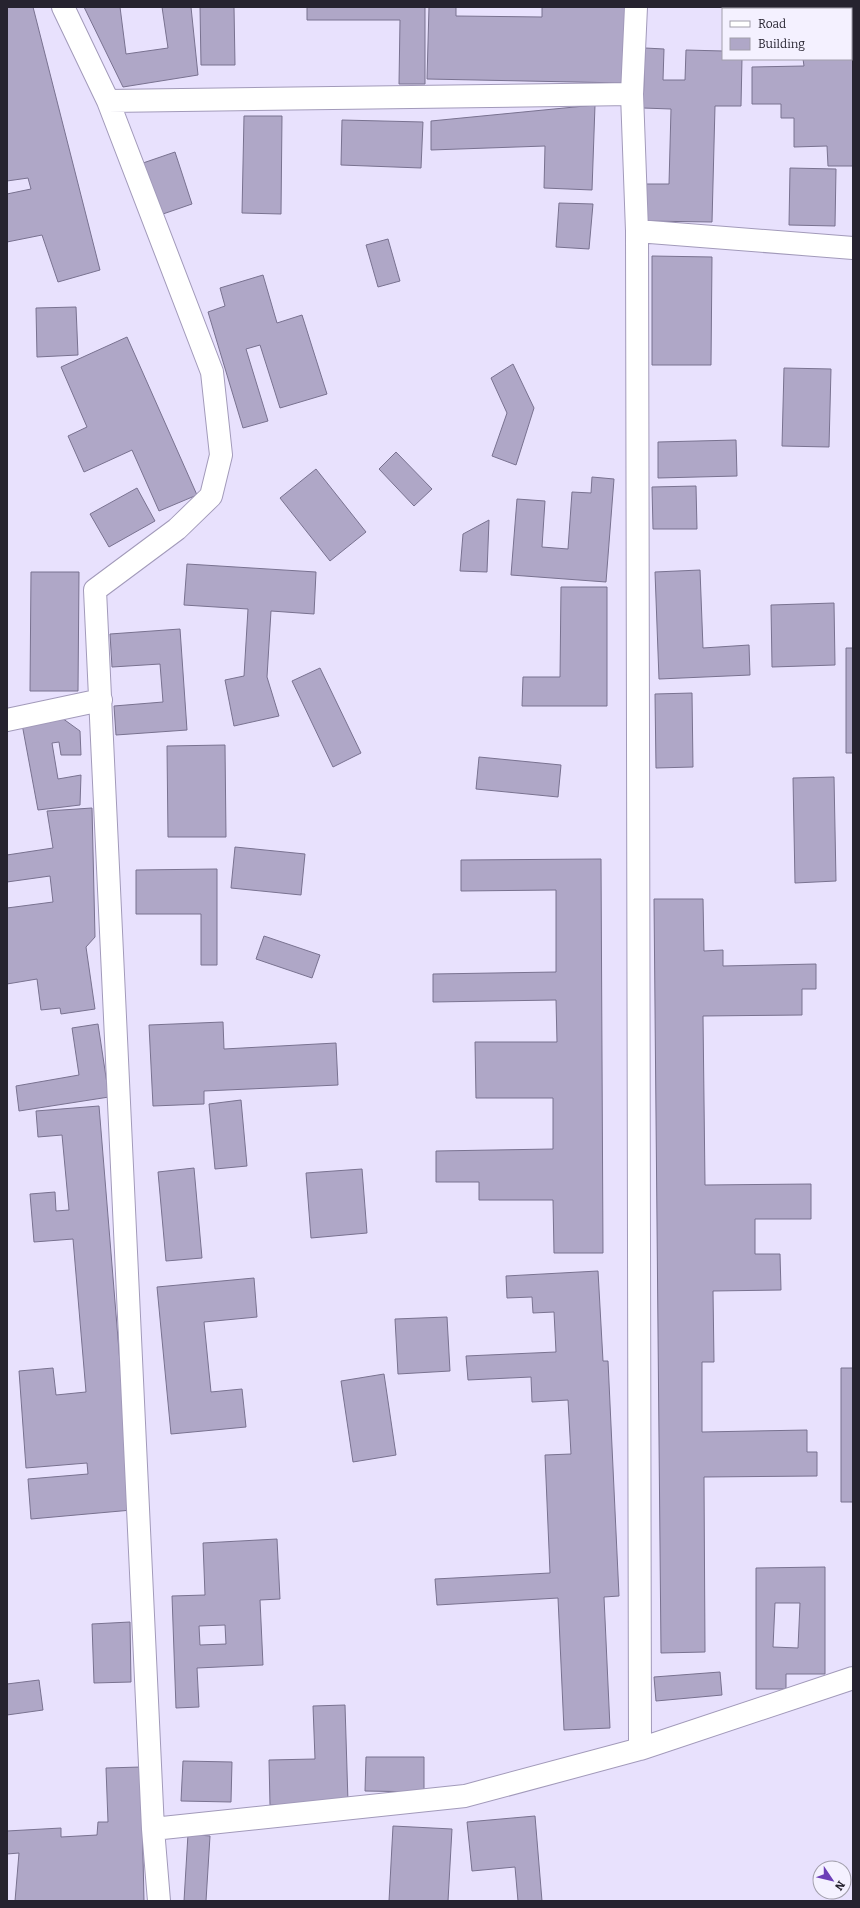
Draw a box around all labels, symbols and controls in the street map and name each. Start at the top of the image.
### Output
legend [722,8,852,60]
text: Road [758,17,786,31]
text: Building [758,37,805,51]
north arrow [812,1860,852,1900]
text: N [832,1878,848,1893]

